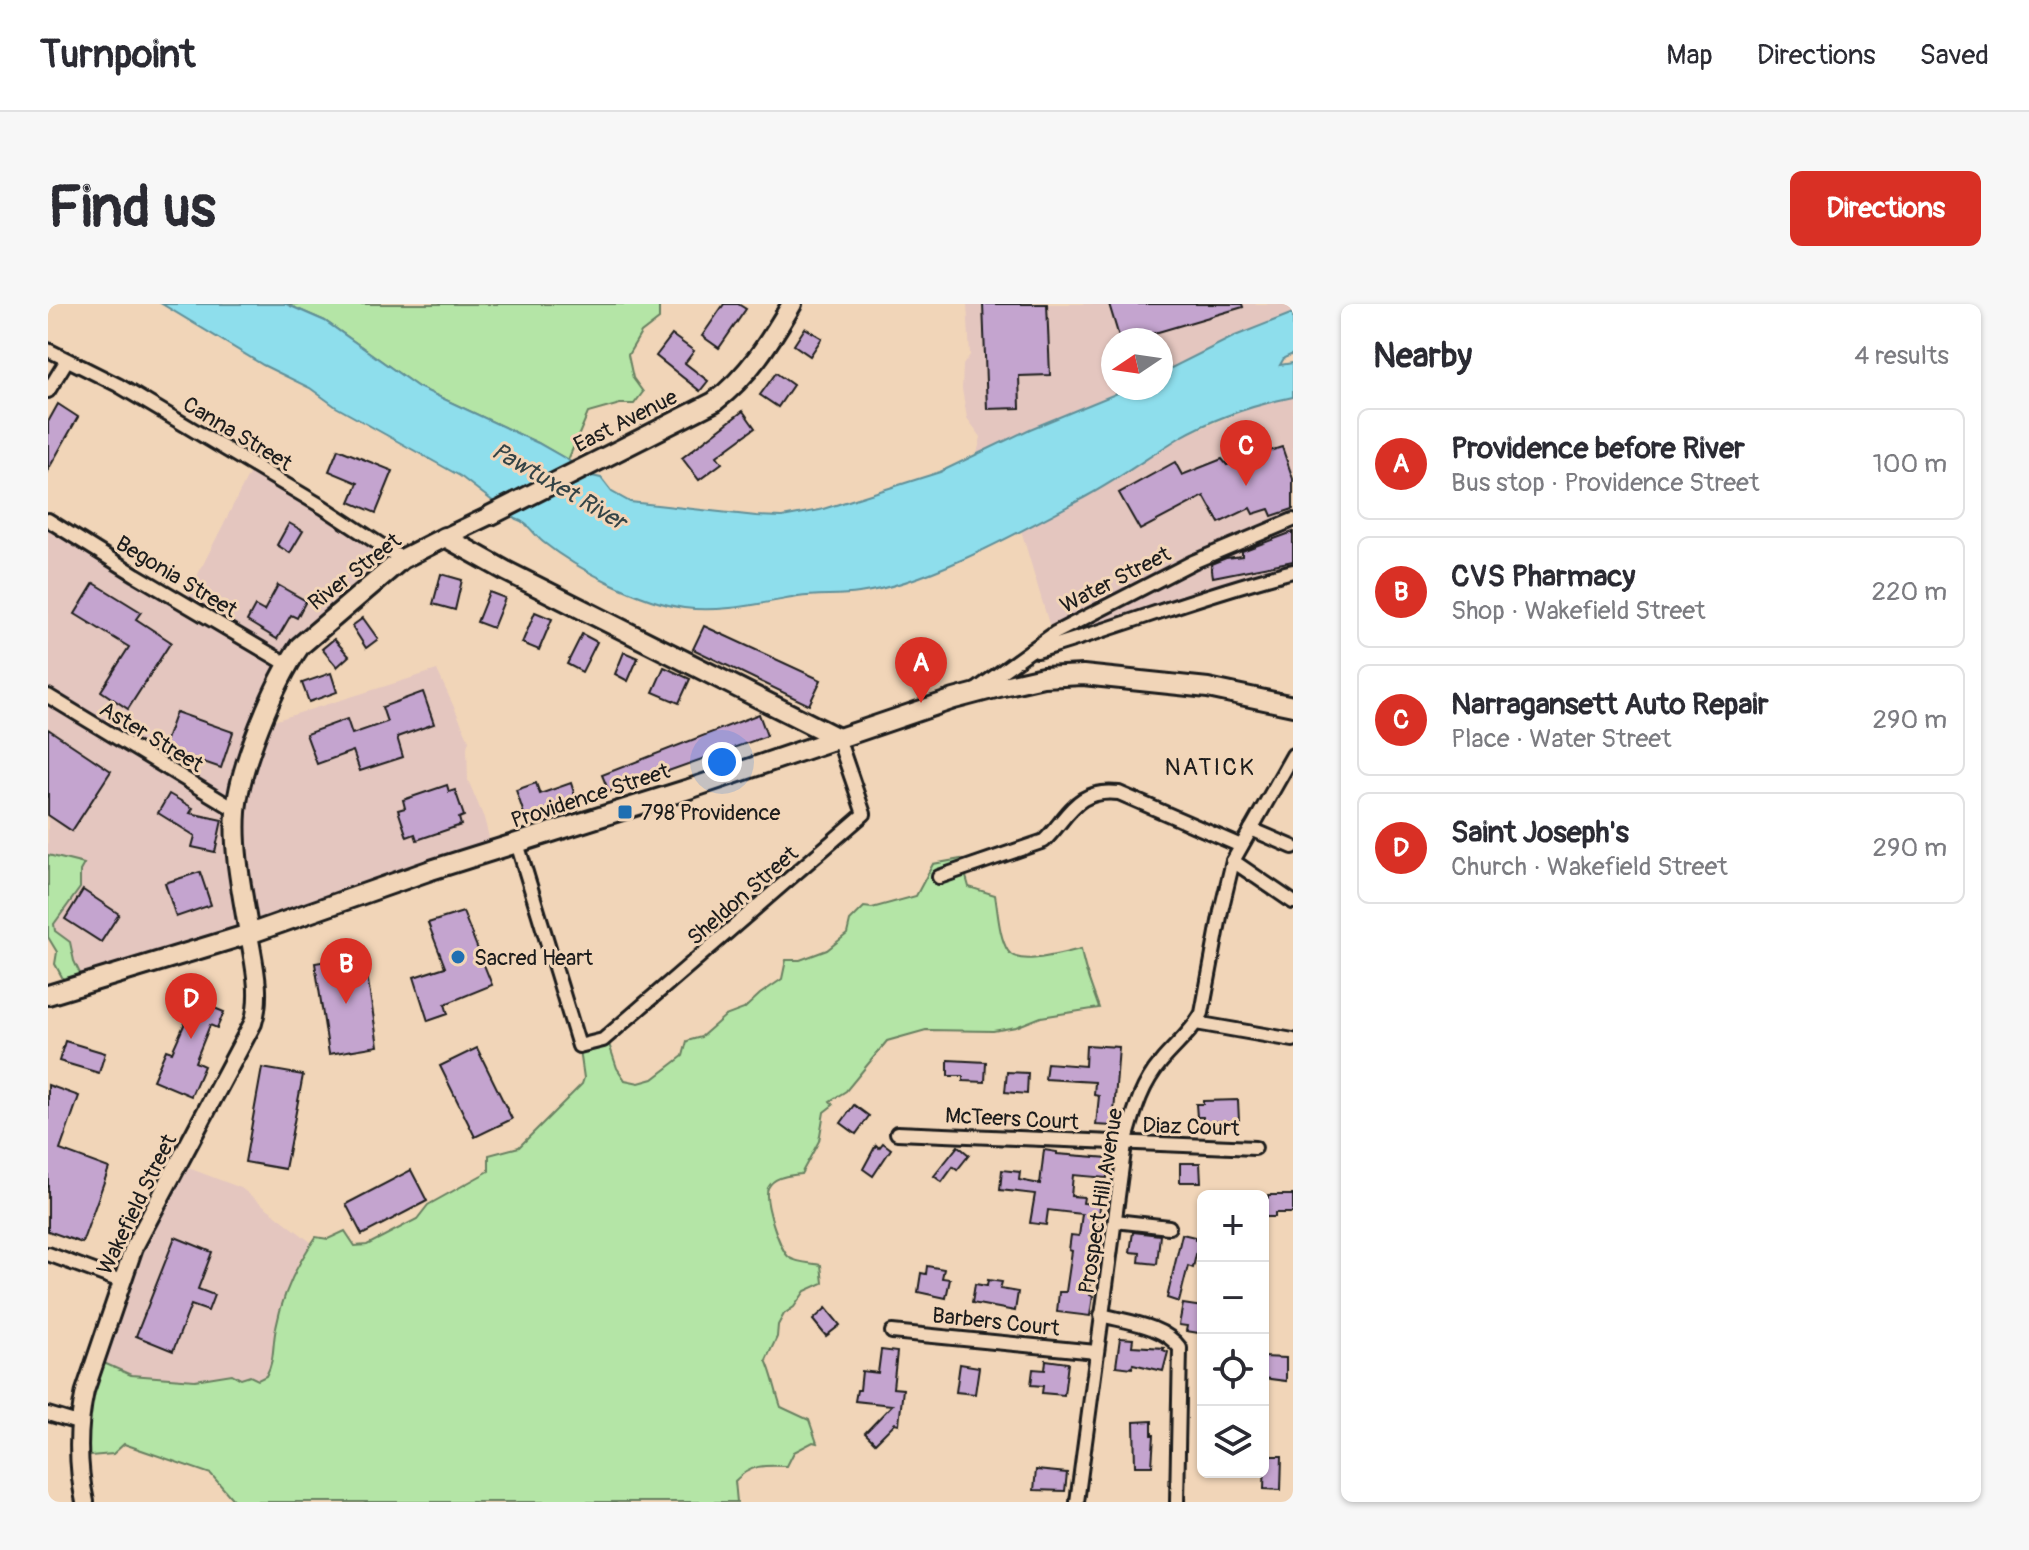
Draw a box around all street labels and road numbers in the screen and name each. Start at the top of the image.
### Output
street label: East Avenue [569,383,682,459]
street label: Canna Street [178,390,297,478]
street label: River Street [303,527,407,617]
street label: Begonia Street [111,530,243,624]
street label: Water Street [1055,540,1176,620]
street label: Aster Street [95,695,209,779]
street label: Providence Street [507,757,673,835]
street label: Sheldon Street [681,840,804,952]
street label: McTeers Court [944,1102,1080,1136]
street label: Prospect Hill Avenue [1072,1106,1130,1296]
street label: Diaz Court [1142,1111,1240,1143]
street label: Wakefield Street [91,1129,183,1279]
street label: Barbers Court [931,1301,1061,1343]

